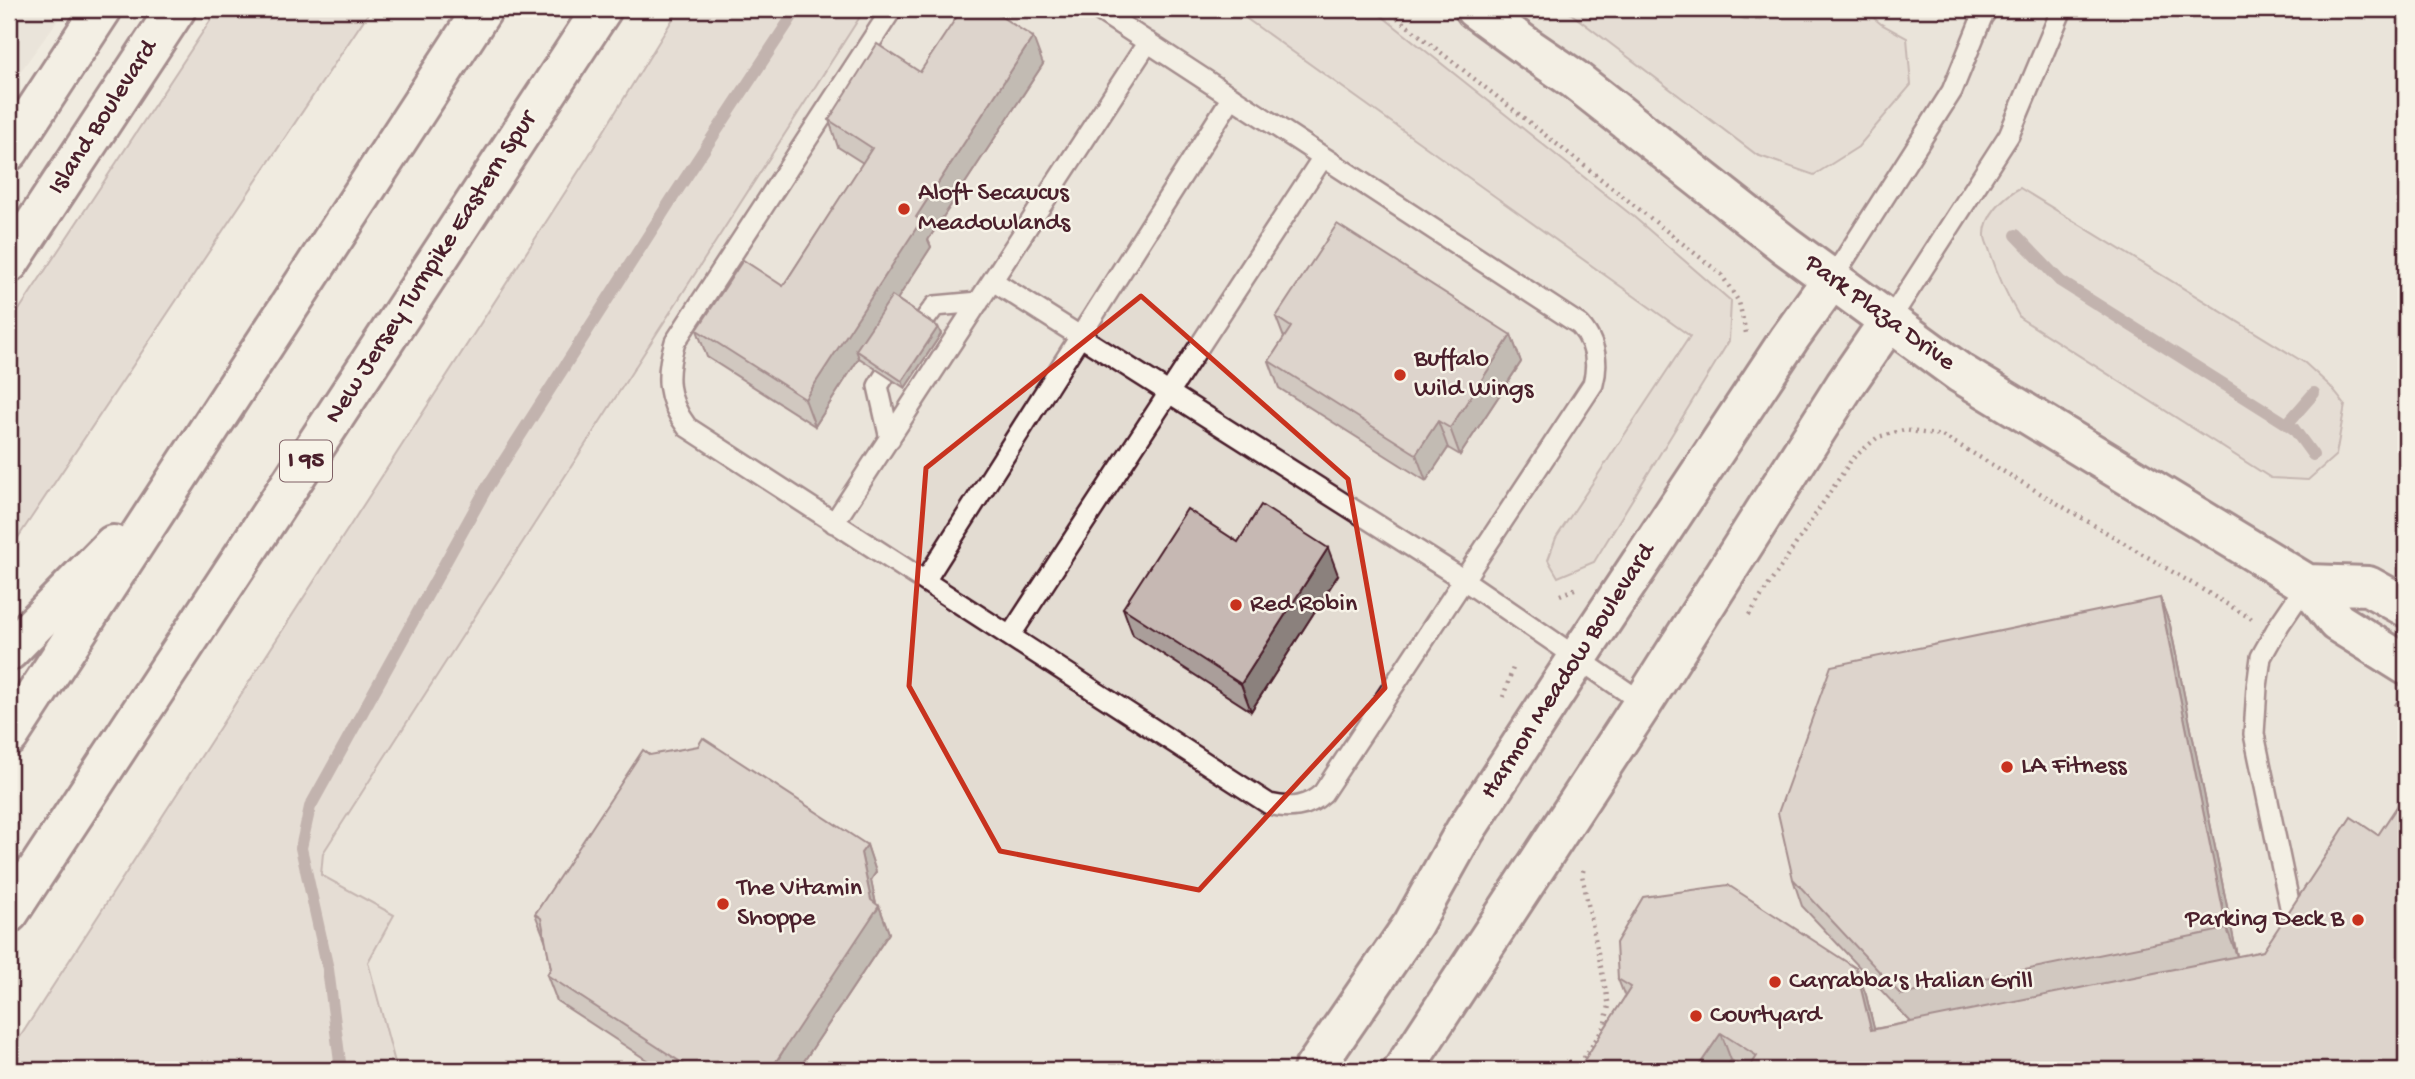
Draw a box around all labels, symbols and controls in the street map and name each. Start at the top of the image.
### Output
street label: Island Boulevard [42,33,166,201]
street label: New Jersey Turnpike Eastern Spur [319,103,546,430]
place label: Aloft Secaucus Meadowlands [918,179,1072,240]
marker: Aloft Secaucus Meadowlands [896,201,912,217]
street label: Park Plaza Drive [1797,248,1961,379]
place label: Buffalo Wild Wings [1413,345,1535,406]
marker: Buffalo Wild Wings [1392,367,1408,383]
road number: I 95 [280,440,332,482]
street label: Harmon Meadow Boulevard [1475,537,1664,806]
place label: Red Robin [1250,590,1358,621]
marker: Red Robin [1228,597,1244,613]
place label: LA Fitness [2021,752,2128,783]
marker: LA Fitness [1999,759,2015,775]
place label: The Vitamin Shoppe [735,874,863,935]
marker: The Vitamin Shoppe [715,896,731,912]
place label: Parking Deck B [2184,905,2345,936]
marker: Parking Deck B [2350,912,2366,928]
place label: Carrabba's Italian Grill [1789,967,2033,998]
marker: Carrabba's Italian Grill [1767,974,1783,990]
place label: Courtyard [1710,1001,1823,1032]
marker: Courtyard [1688,1008,1704,1024]

